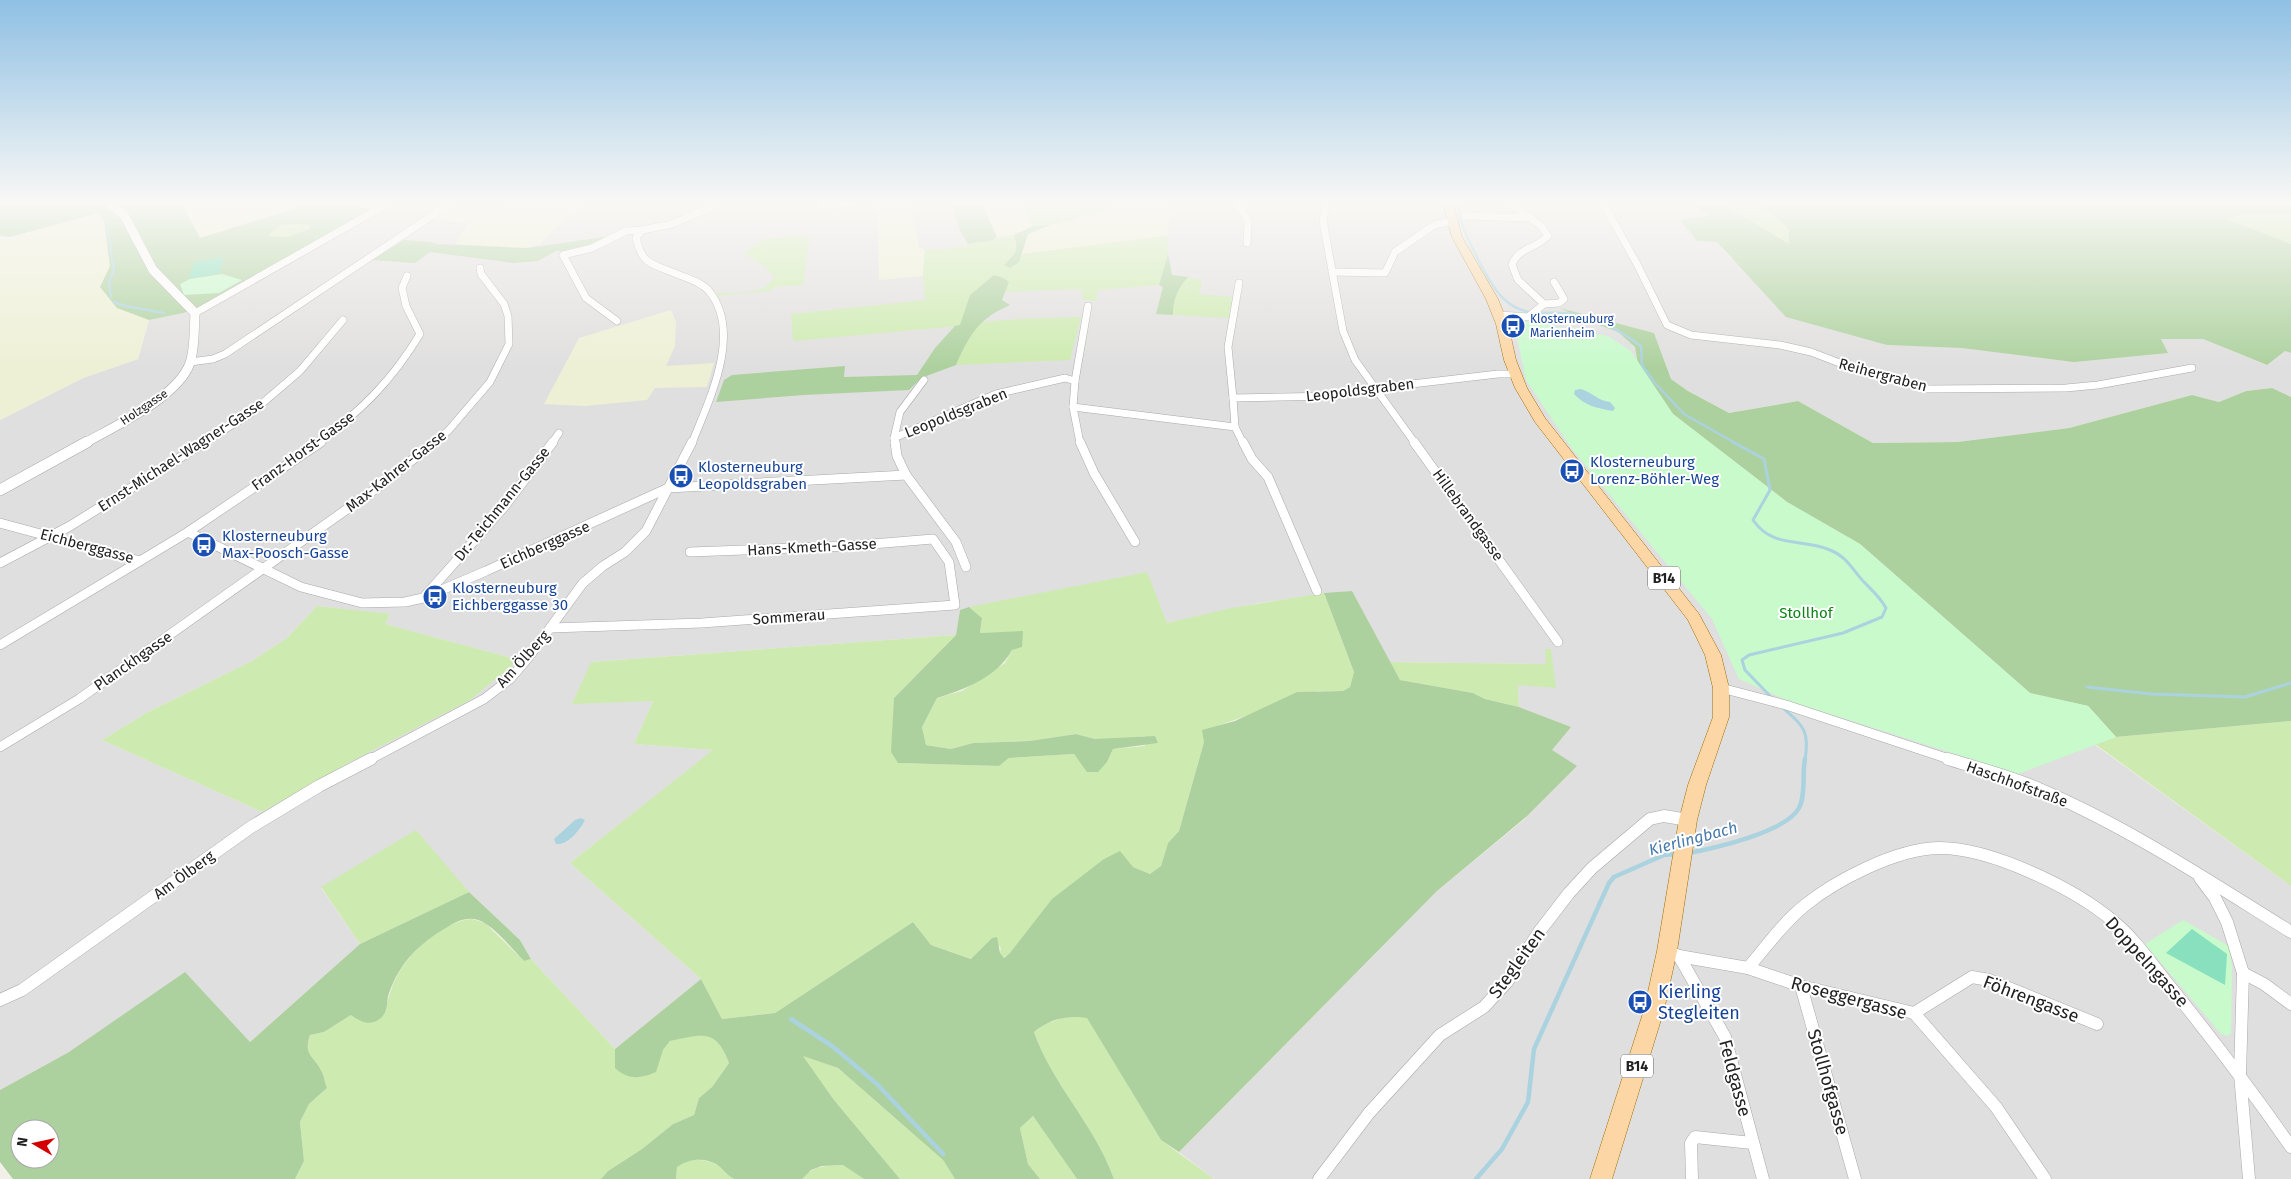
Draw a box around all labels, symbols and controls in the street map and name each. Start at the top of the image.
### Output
place label: Klosterneuburg Marienheim [1530,312,1615,340]
bus stop icon: Klosterneuburg Marienheim [1500,313,1526,339]
street label: Reihergraben [1837,355,1929,395]
street label: Leopoldsgraben [1305,374,1415,406]
street label: Leopoldsgraben [902,384,1010,442]
street label: Holzgasse [118,386,170,428]
street label: Ernst-Michael-Wagner-Gasse [95,395,267,515]
street label: Franz-Horst-Gasse [248,408,358,494]
street label: Max-Kahrer-Gasse [342,426,450,516]
street label: Dr.-Teichmann-Gasse [450,443,554,565]
place label: Klosterneuburg Lorenz-Böhler-Weg [1590,453,1719,488]
place label: Klosterneuburg Leopoldsgraben [698,458,807,493]
bus stop icon: Klosterneuburg Lorenz-Böhler-Weg [1559,458,1585,484]
bus stop icon: Klosterneuburg Leopoldsgraben [668,463,694,489]
street label: Hillebrandgasse [1429,466,1507,564]
street label: Eichberggasse [497,517,593,573]
street label: Eichberggasse [38,525,136,567]
place label: Klosterneuburg Max-Poosch-Gasse [222,527,349,562]
bus stop icon: Klosterneuburg Max-Poosch-Gasse [191,532,217,558]
street label: Hans-Kmeth-Gasse [747,535,877,559]
road number: B14 [1648,566,1680,590]
place label: Klosterneuburg Eichberggasse 30 [452,579,568,614]
bus stop icon: Klosterneuburg Eichberggasse 30 [422,584,448,610]
park label: Stollhof [1779,604,1834,622]
street label: Sommerau [752,605,826,629]
street label: Am Ölberg [493,627,553,691]
street label: Planckhgasse [91,628,175,694]
street label: Haschhofstraße [1964,757,2070,811]
water label: Kierlingbach [1647,818,1740,859]
street label: Am Ölberg [150,847,218,903]
street label: Doppelngasse [2101,912,2193,1012]
street label: Stegleiten [1484,923,1550,1003]
street label: Föhrengasse [1980,971,2082,1027]
street label: Roseggergasse [1789,972,1909,1024]
place label: Kierling Stegleiten [1658,981,1740,1024]
bus stop icon: Kierling Stegleiten [1627,989,1653,1015]
street label: Stollhofgasse [1802,1026,1854,1138]
street label: Feldgasse [1714,1037,1756,1119]
road number: B14 [1621,1054,1653,1078]
north arrow [10,1119,60,1169]
text: N [14,1136,32,1148]

